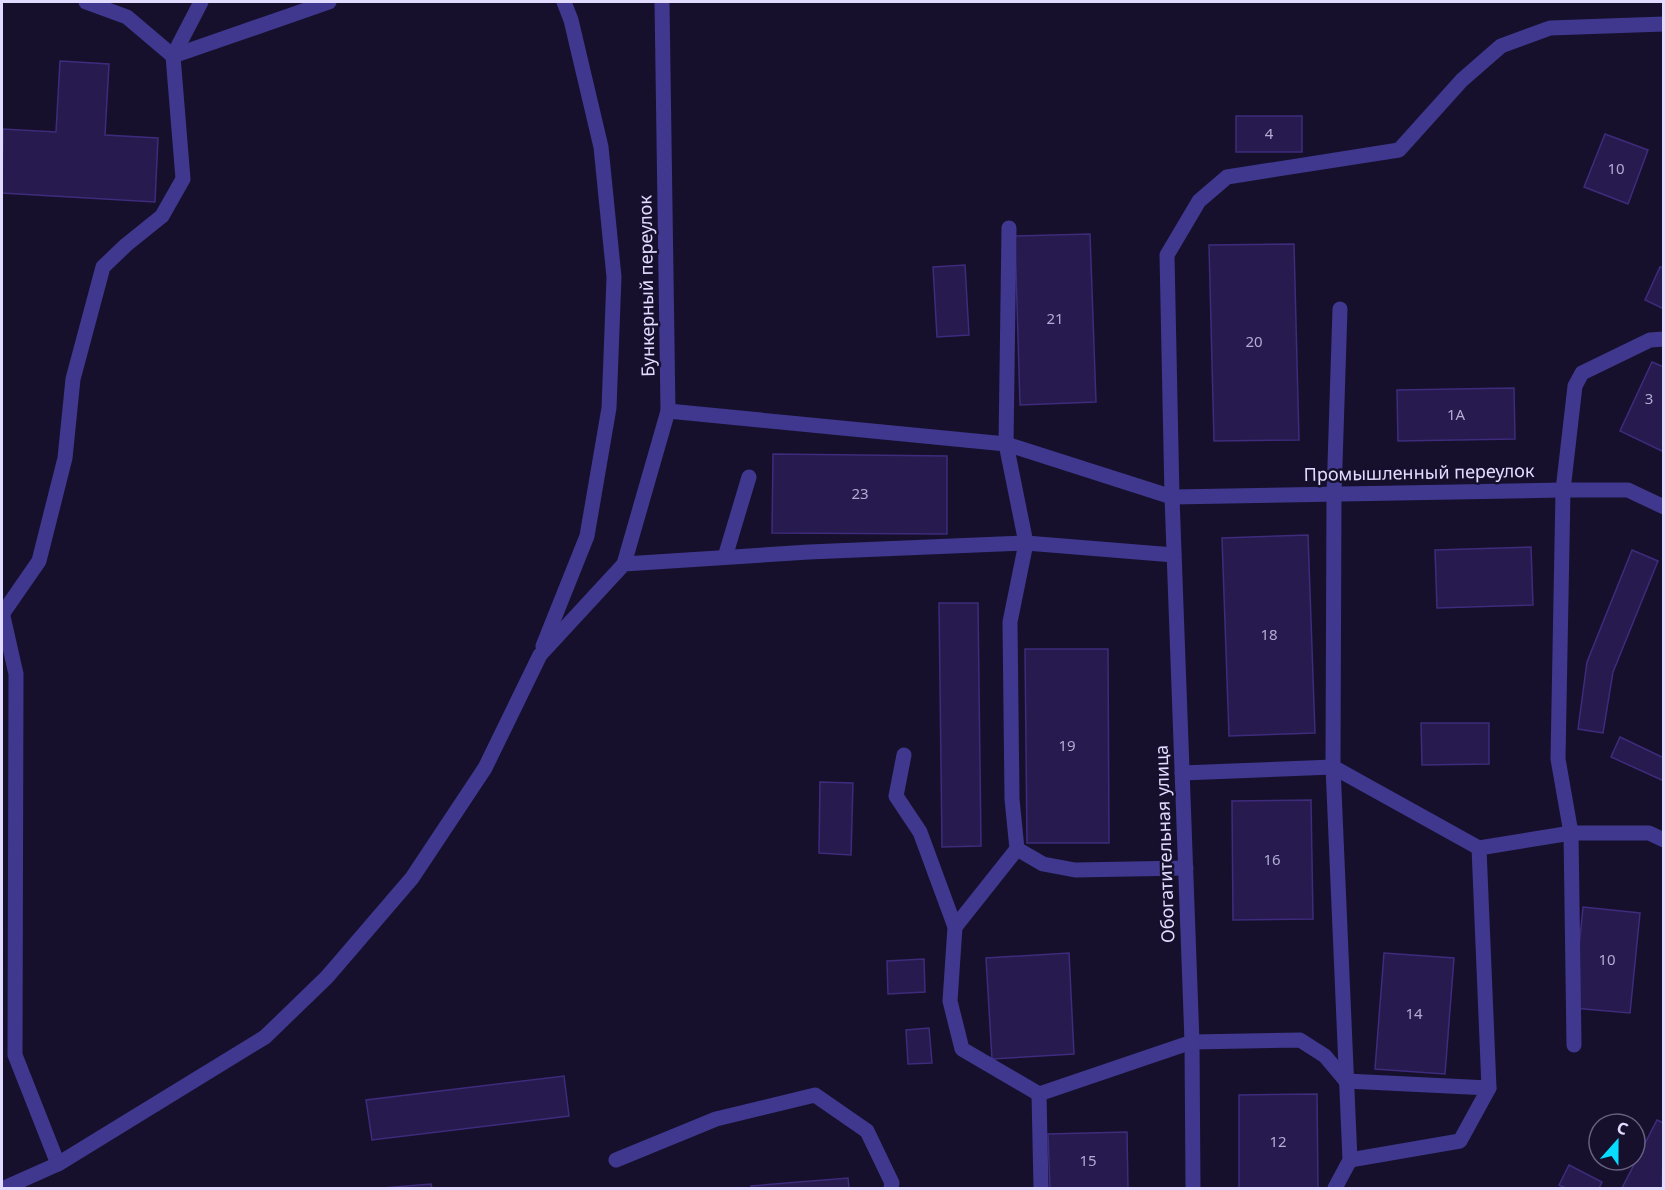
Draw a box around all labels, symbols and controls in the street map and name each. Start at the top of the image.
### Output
house number: 4 [1265,123,1274,143]
house number: 10 [1607,158,1625,178]
street label: Бункерный переулок [632,194,660,377]
house number: 21 [1046,308,1064,328]
house number: 20 [1245,331,1263,351]
house number: 3 [1645,388,1653,408]
house number: 1А [1447,404,1466,424]
street label: Промышленный переулок [1303,458,1535,486]
house number: 23 [851,483,869,503]
house number: 18 [1260,624,1278,644]
house number: 19 [1058,735,1076,755]
street label: Обогатительная улица [1149,745,1179,943]
house number: 16 [1263,849,1281,869]
house number: 10 [1598,949,1616,969]
house number: 14 [1405,1003,1423,1023]
north arrow [1587,1112,1647,1172]
text: С [1614,1116,1631,1140]
house number: 12 [1269,1131,1287,1151]
house number: 15 [1079,1150,1097,1170]

